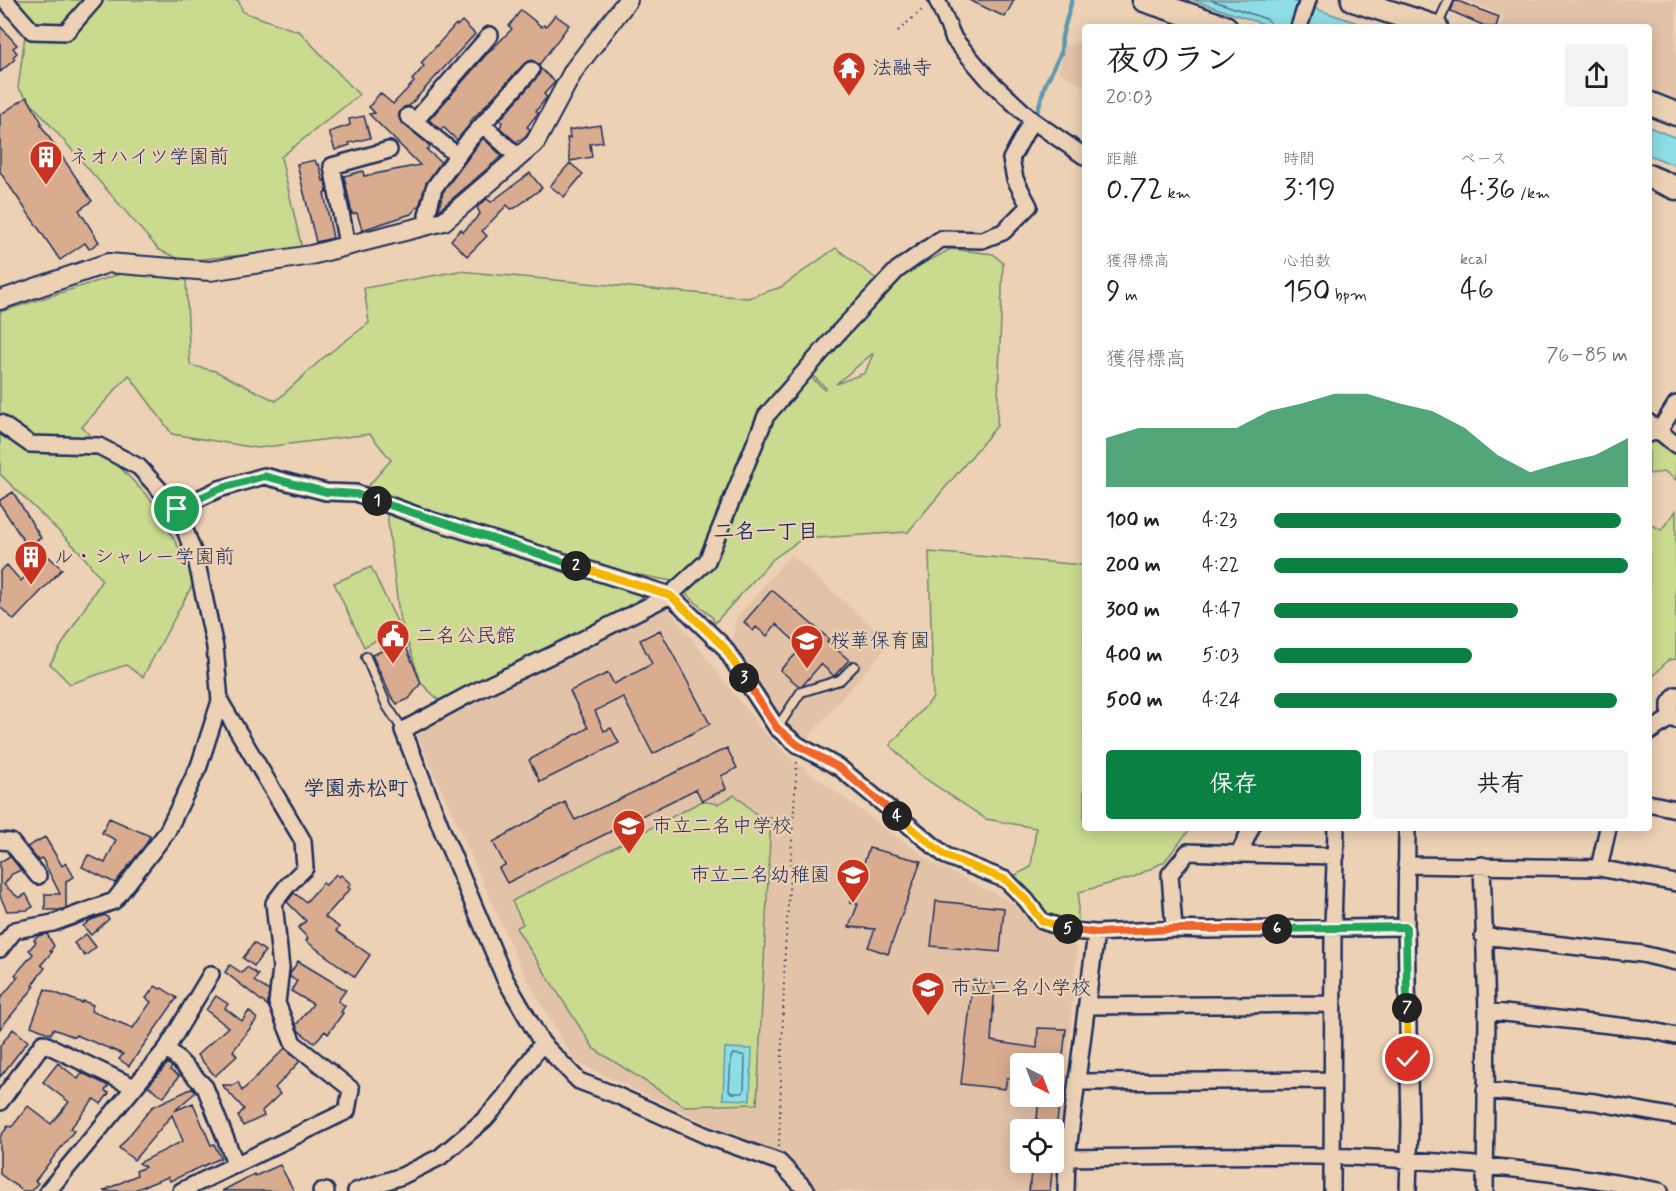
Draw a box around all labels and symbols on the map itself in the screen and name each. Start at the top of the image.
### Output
temple icon: 法融寺 [831,50,867,97]
place label: 法融寺 [872,55,932,82]
building icon: ネオハイツ学園前 [28,139,64,186]
place label: ネオハイツ学園前 [69,144,229,171]
pin [151,483,202,534]
pin: 1 [362,486,392,516]
district label: 二名一丁目 [714,518,819,546]
building icon: ル・シャレー学園前 [13,539,49,586]
place label: ル・シャレー学園前 [54,544,235,571]
pin: 2 [561,551,591,581]
public building icon: 二名公民館 [375,618,411,665]
place label: 二名公民館 [416,623,516,650]
school or university icon: 桜華保育園 [789,623,825,670]
place label: 桜華保育園 [830,628,930,655]
pin: 3 [729,663,759,693]
district label: 学園赤松町 [304,775,409,803]
pin: 4 [882,801,912,831]
school or university icon: 市立二名中学校 [611,808,647,855]
place label: 市立二名中学校 [652,813,792,840]
school or university icon: 市立二名幼稚園 [835,857,871,904]
place label: 市立二名幼稚園 [690,862,830,889]
pin: 5 [1053,914,1083,944]
pin: 6 [1262,914,1292,944]
school or university icon: 市立二名小学校 [910,970,946,1017]
place label: 市立二名小学校 [951,975,1091,1002]
pin: 7 [1392,993,1422,1023]
pin [1382,1033,1433,1084]
north arrow [1010,1053,1064,1107]

